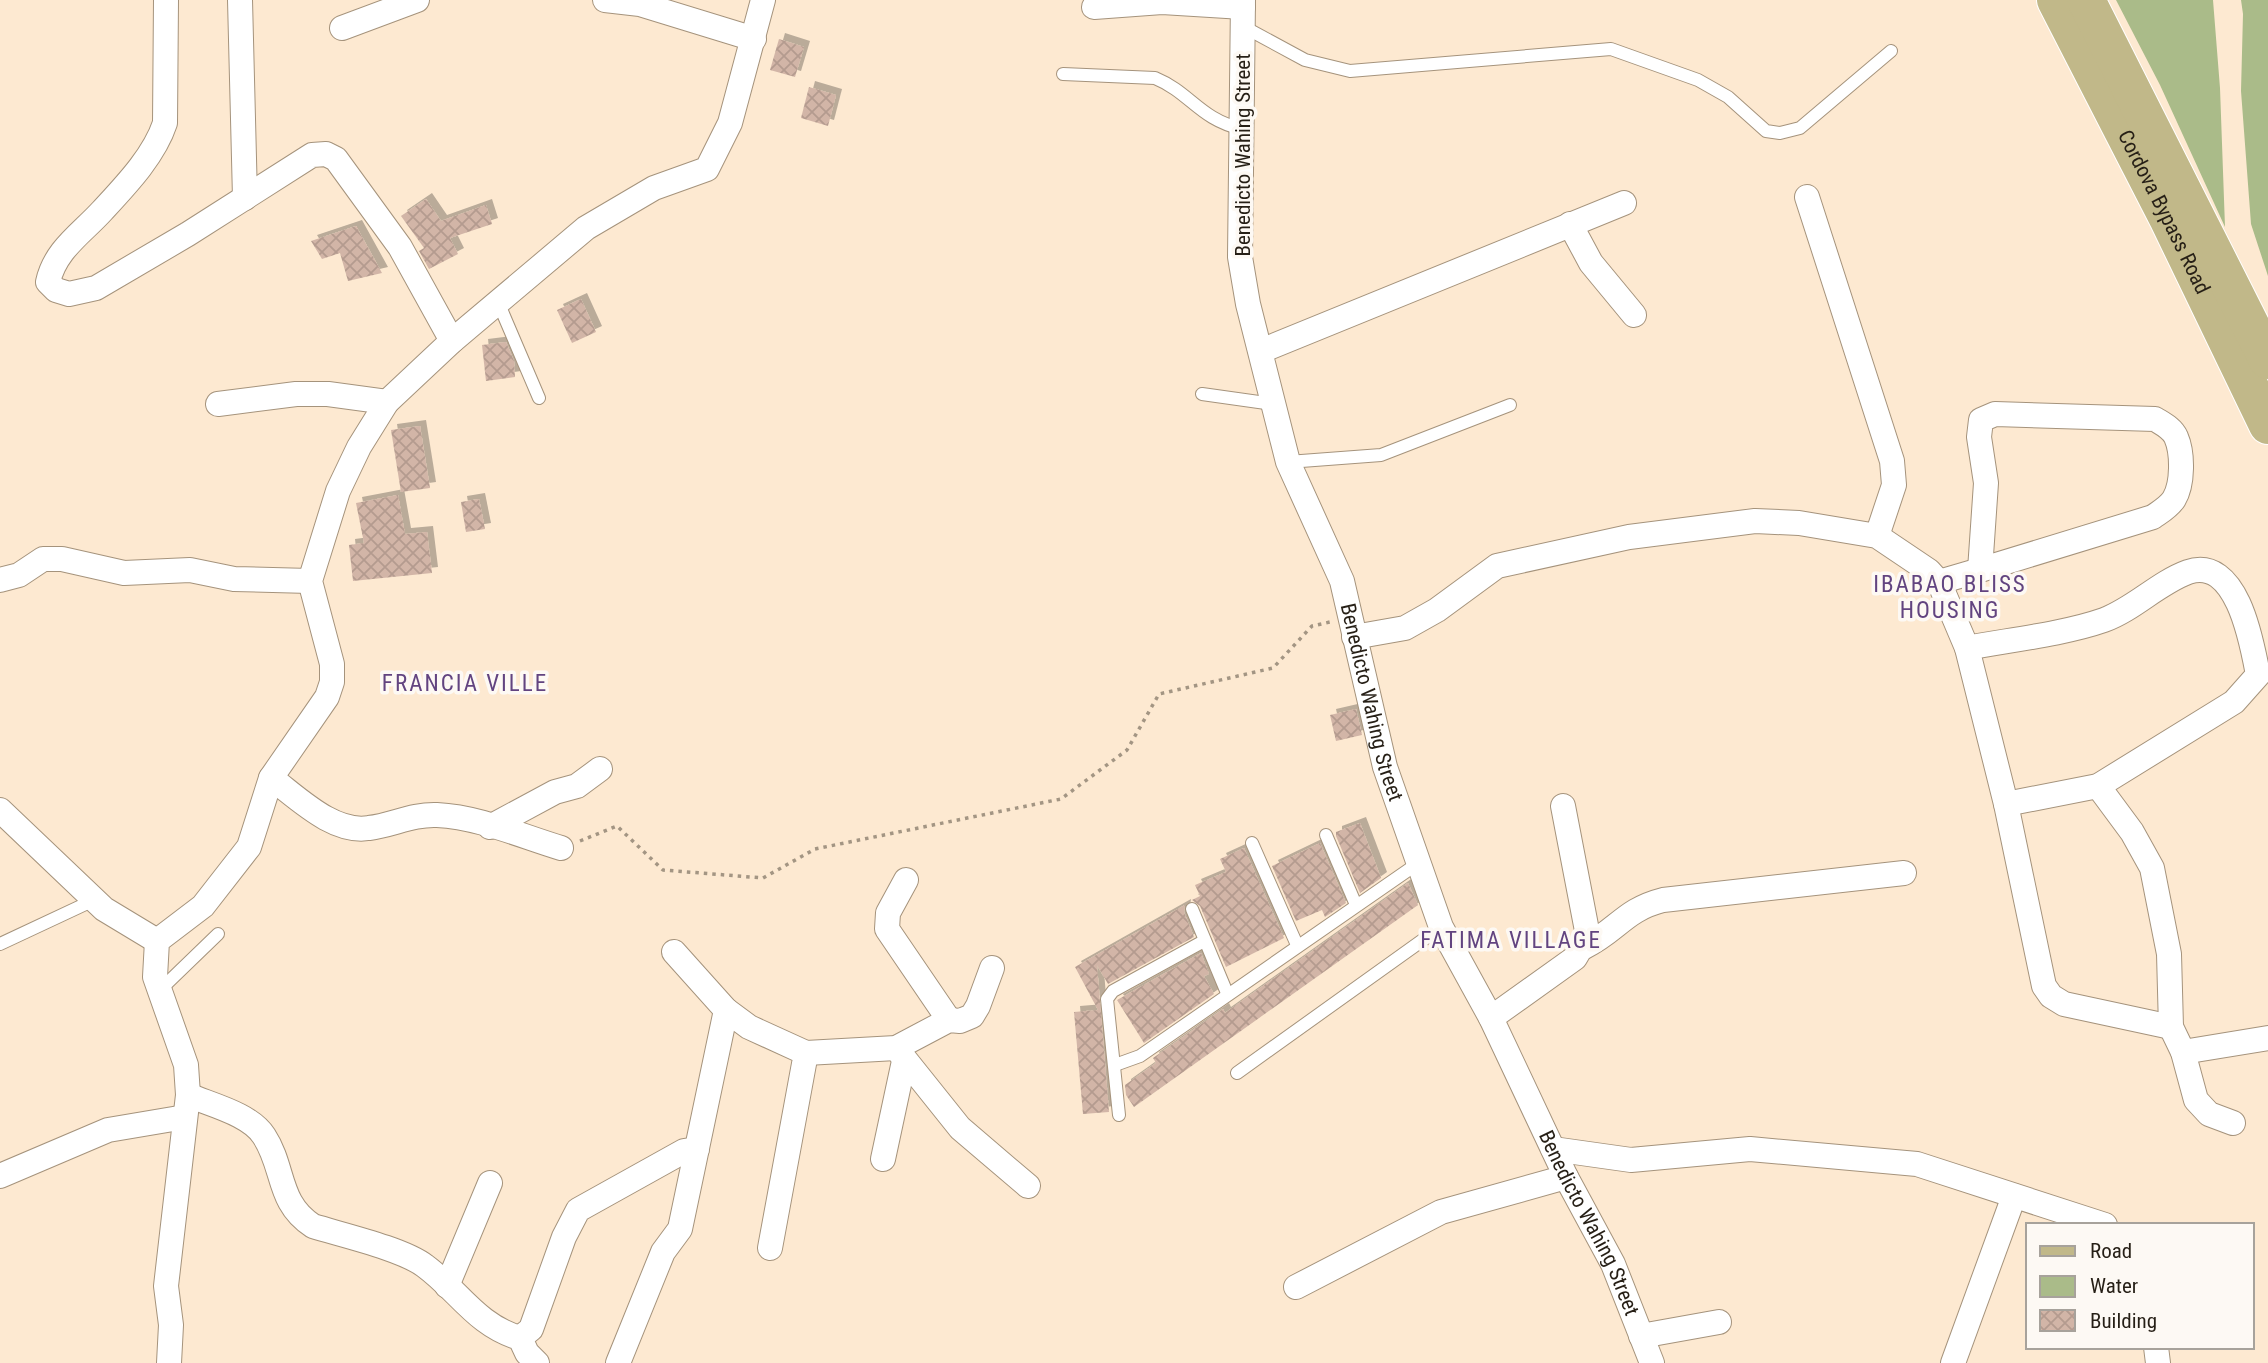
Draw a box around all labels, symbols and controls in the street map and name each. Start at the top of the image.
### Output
street label: Benedicto Wahing Street [1231,54,1255,256]
street label: Cordova Bypass Road [2113,126,2215,298]
district label: IBABAO BLISS HOUSING [1873,571,2027,624]
street label: Benedicto Wahing Street [1336,601,1408,804]
district label: FRANCIA VILLE [382,670,548,697]
district label: FATIMA VILLAGE [1420,927,1602,954]
street label: Benedicto Wahing Street [1534,1127,1644,1319]
legend [2026,1223,2254,1349]
text: Road [2090,1239,2132,1263]
text: Water [2090,1274,2138,1298]
text: Building [2090,1309,2157,1333]

